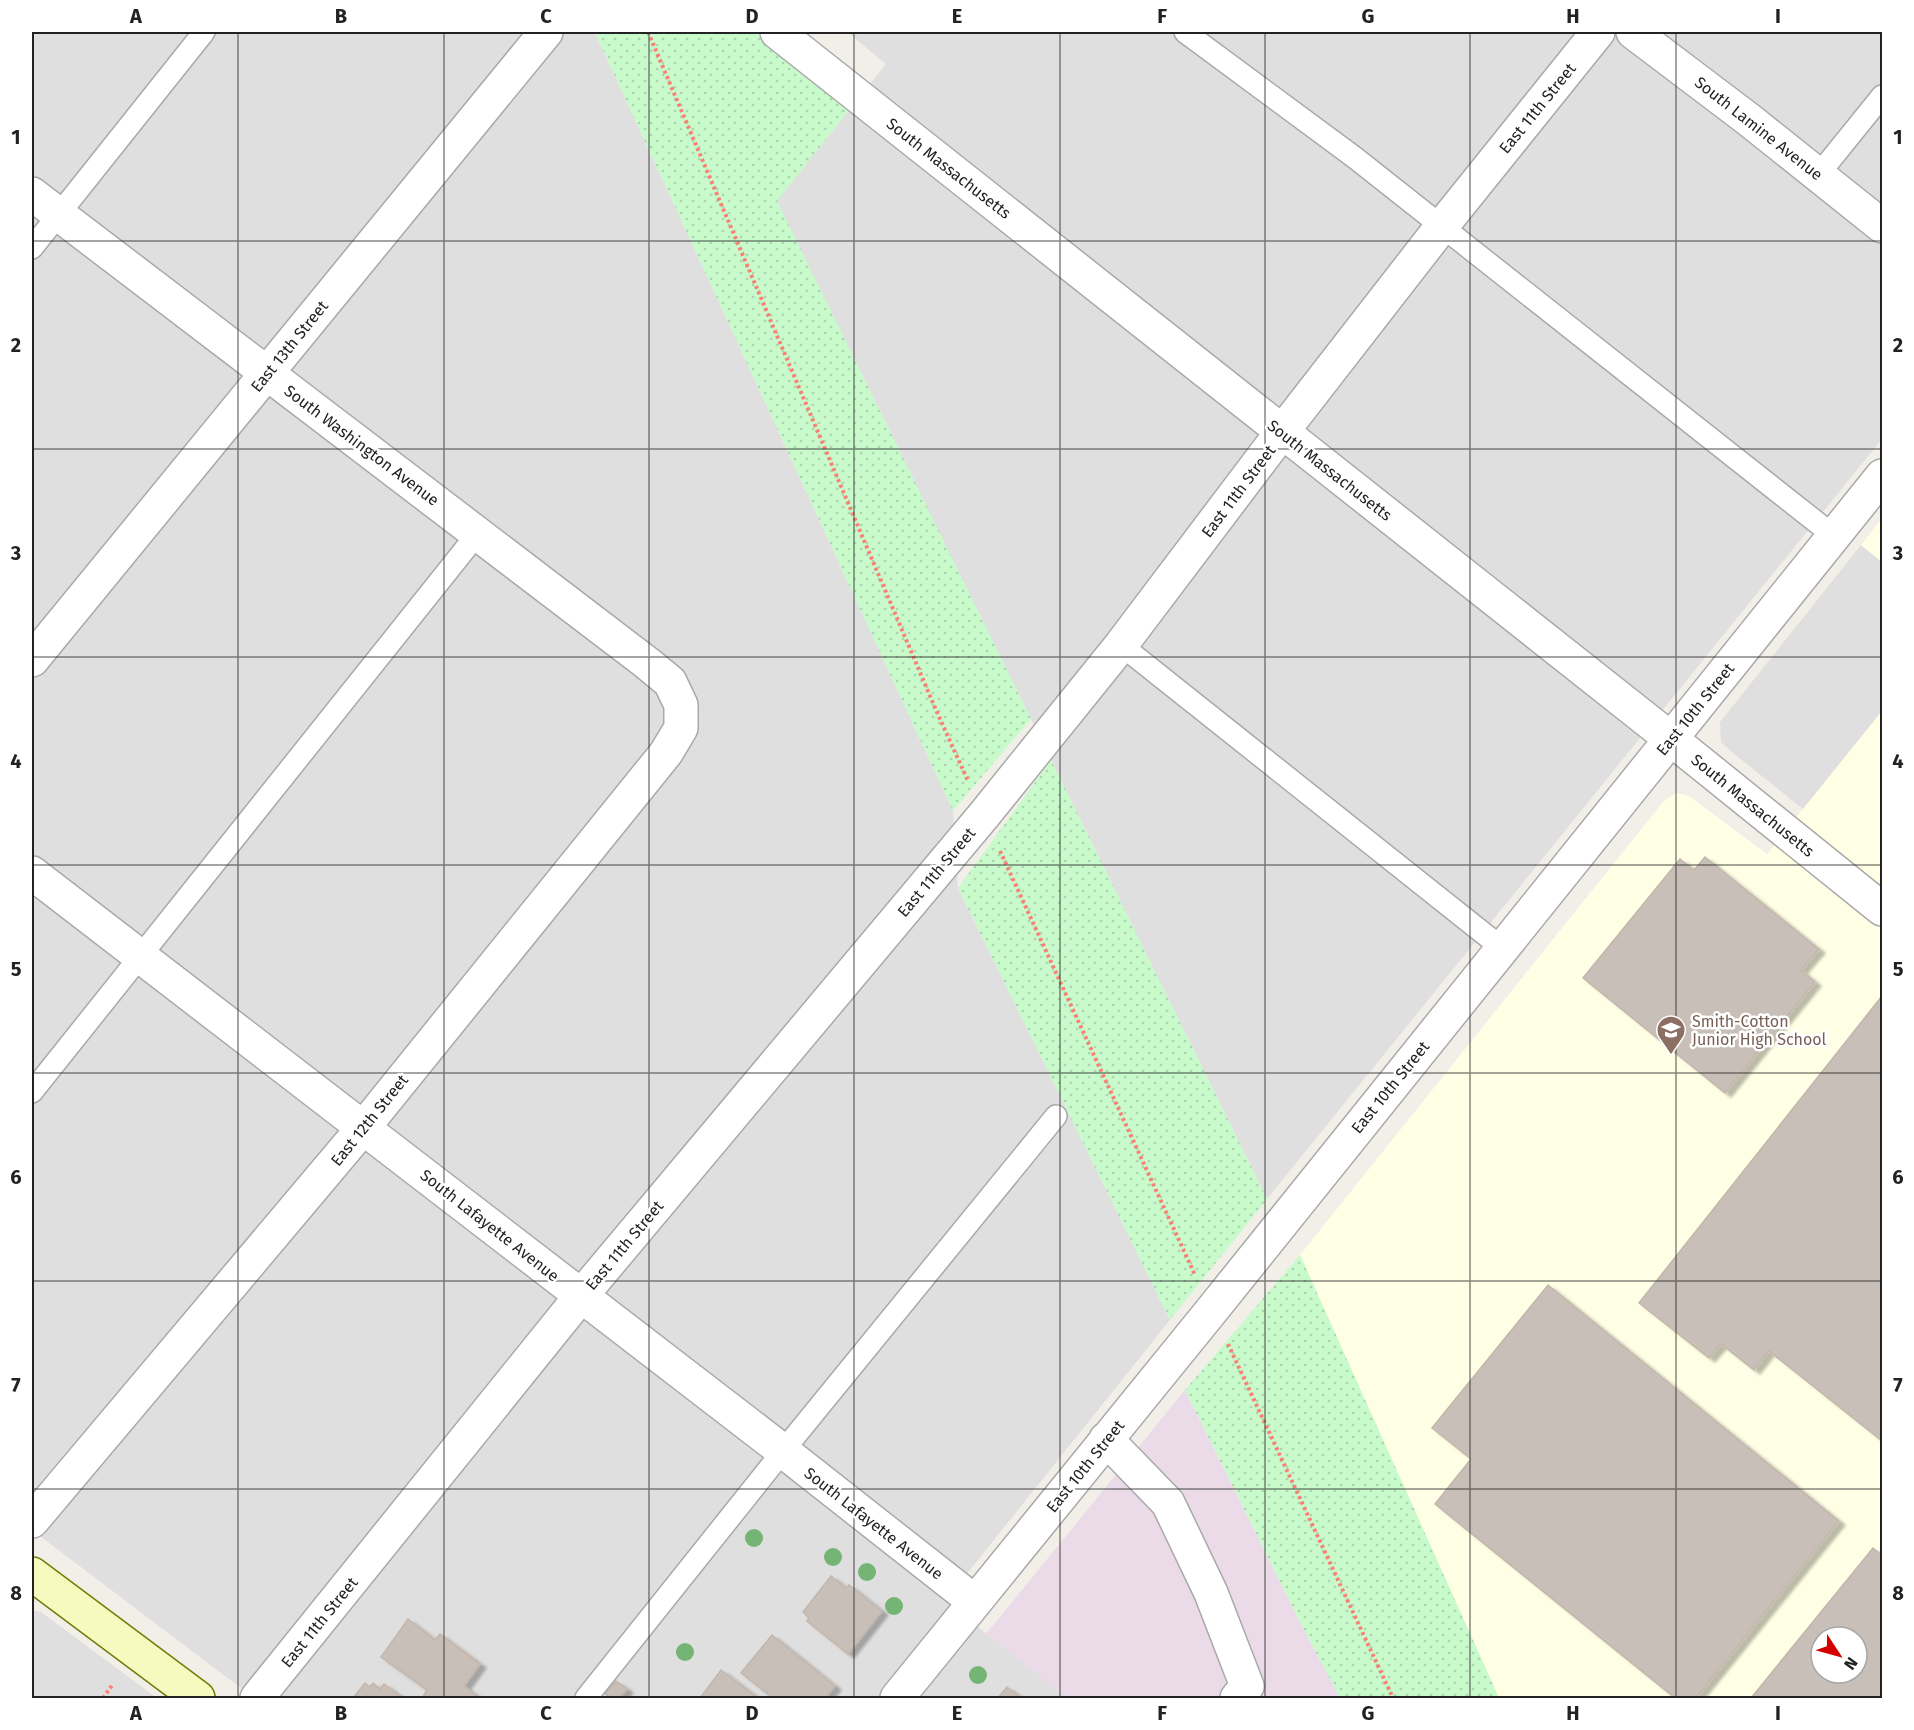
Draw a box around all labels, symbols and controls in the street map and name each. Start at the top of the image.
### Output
text: A [129,4,143,28]
text: B [335,4,347,28]
text: C [540,4,552,28]
text: D [745,4,759,28]
text: E [952,4,962,28]
text: F [1157,4,1167,28]
text: G [1362,4,1374,28]
text: H [1566,4,1580,28]
text: I [1775,4,1781,28]
street label: East 11th Street [1495,59,1580,157]
street label: South Lamine Avenue [1691,73,1826,184]
street label: South Massachusetts [883,114,1015,223]
text: 1 [11,125,21,149]
text: 1 [1893,125,1903,149]
street label: East 13th Street [247,297,332,396]
text: 2 [11,333,21,357]
text: 2 [1893,333,1903,357]
street label: South Washington Avenue [281,381,443,510]
street label: South Massachusetts [1264,416,1396,525]
street label: East 11th Street [1197,441,1279,541]
text: 3 [10,541,21,565]
text: 3 [1892,541,1903,565]
street label: East 10th Street [1652,659,1738,759]
text: 4 [10,749,22,773]
text: 4 [1892,749,1904,773]
street label: South Massachusetts [1687,750,1818,861]
street label: East 11th Street [893,824,979,921]
text: 5 [11,957,22,981]
text: 5 [1893,957,1904,981]
place label: Smith-Cotton Junior High School [1692,1012,1827,1049]
school or university icon: Smith-Cotton Junior High School [1655,1014,1687,1056]
street label: East 10th Street [1347,1037,1433,1137]
street label: East 12th Street [327,1071,412,1170]
text: 6 [10,1165,22,1189]
street label: South Lafayette Avenue [417,1165,563,1285]
text: 6 [1892,1165,1904,1189]
street label: East 11th Street [581,1197,667,1294]
text: 7 [11,1373,21,1397]
text: 7 [1893,1373,1903,1397]
street label: East 10th Street [1042,1416,1128,1516]
street label: South Lafayette Avenue [801,1463,947,1583]
street label: East 11th Street [277,1573,362,1671]
text: 8 [10,1581,22,1605]
text: 8 [1892,1581,1904,1605]
north arrow [1809,1625,1869,1685]
text: N [1840,1654,1862,1673]
text: A [129,1701,143,1725]
text: B [335,1701,347,1725]
text: C [540,1701,552,1725]
text: D [745,1701,759,1725]
text: E [952,1701,962,1725]
text: F [1157,1701,1167,1725]
text: G [1362,1701,1374,1725]
text: H [1566,1701,1580,1725]
text: I [1775,1701,1781,1725]

